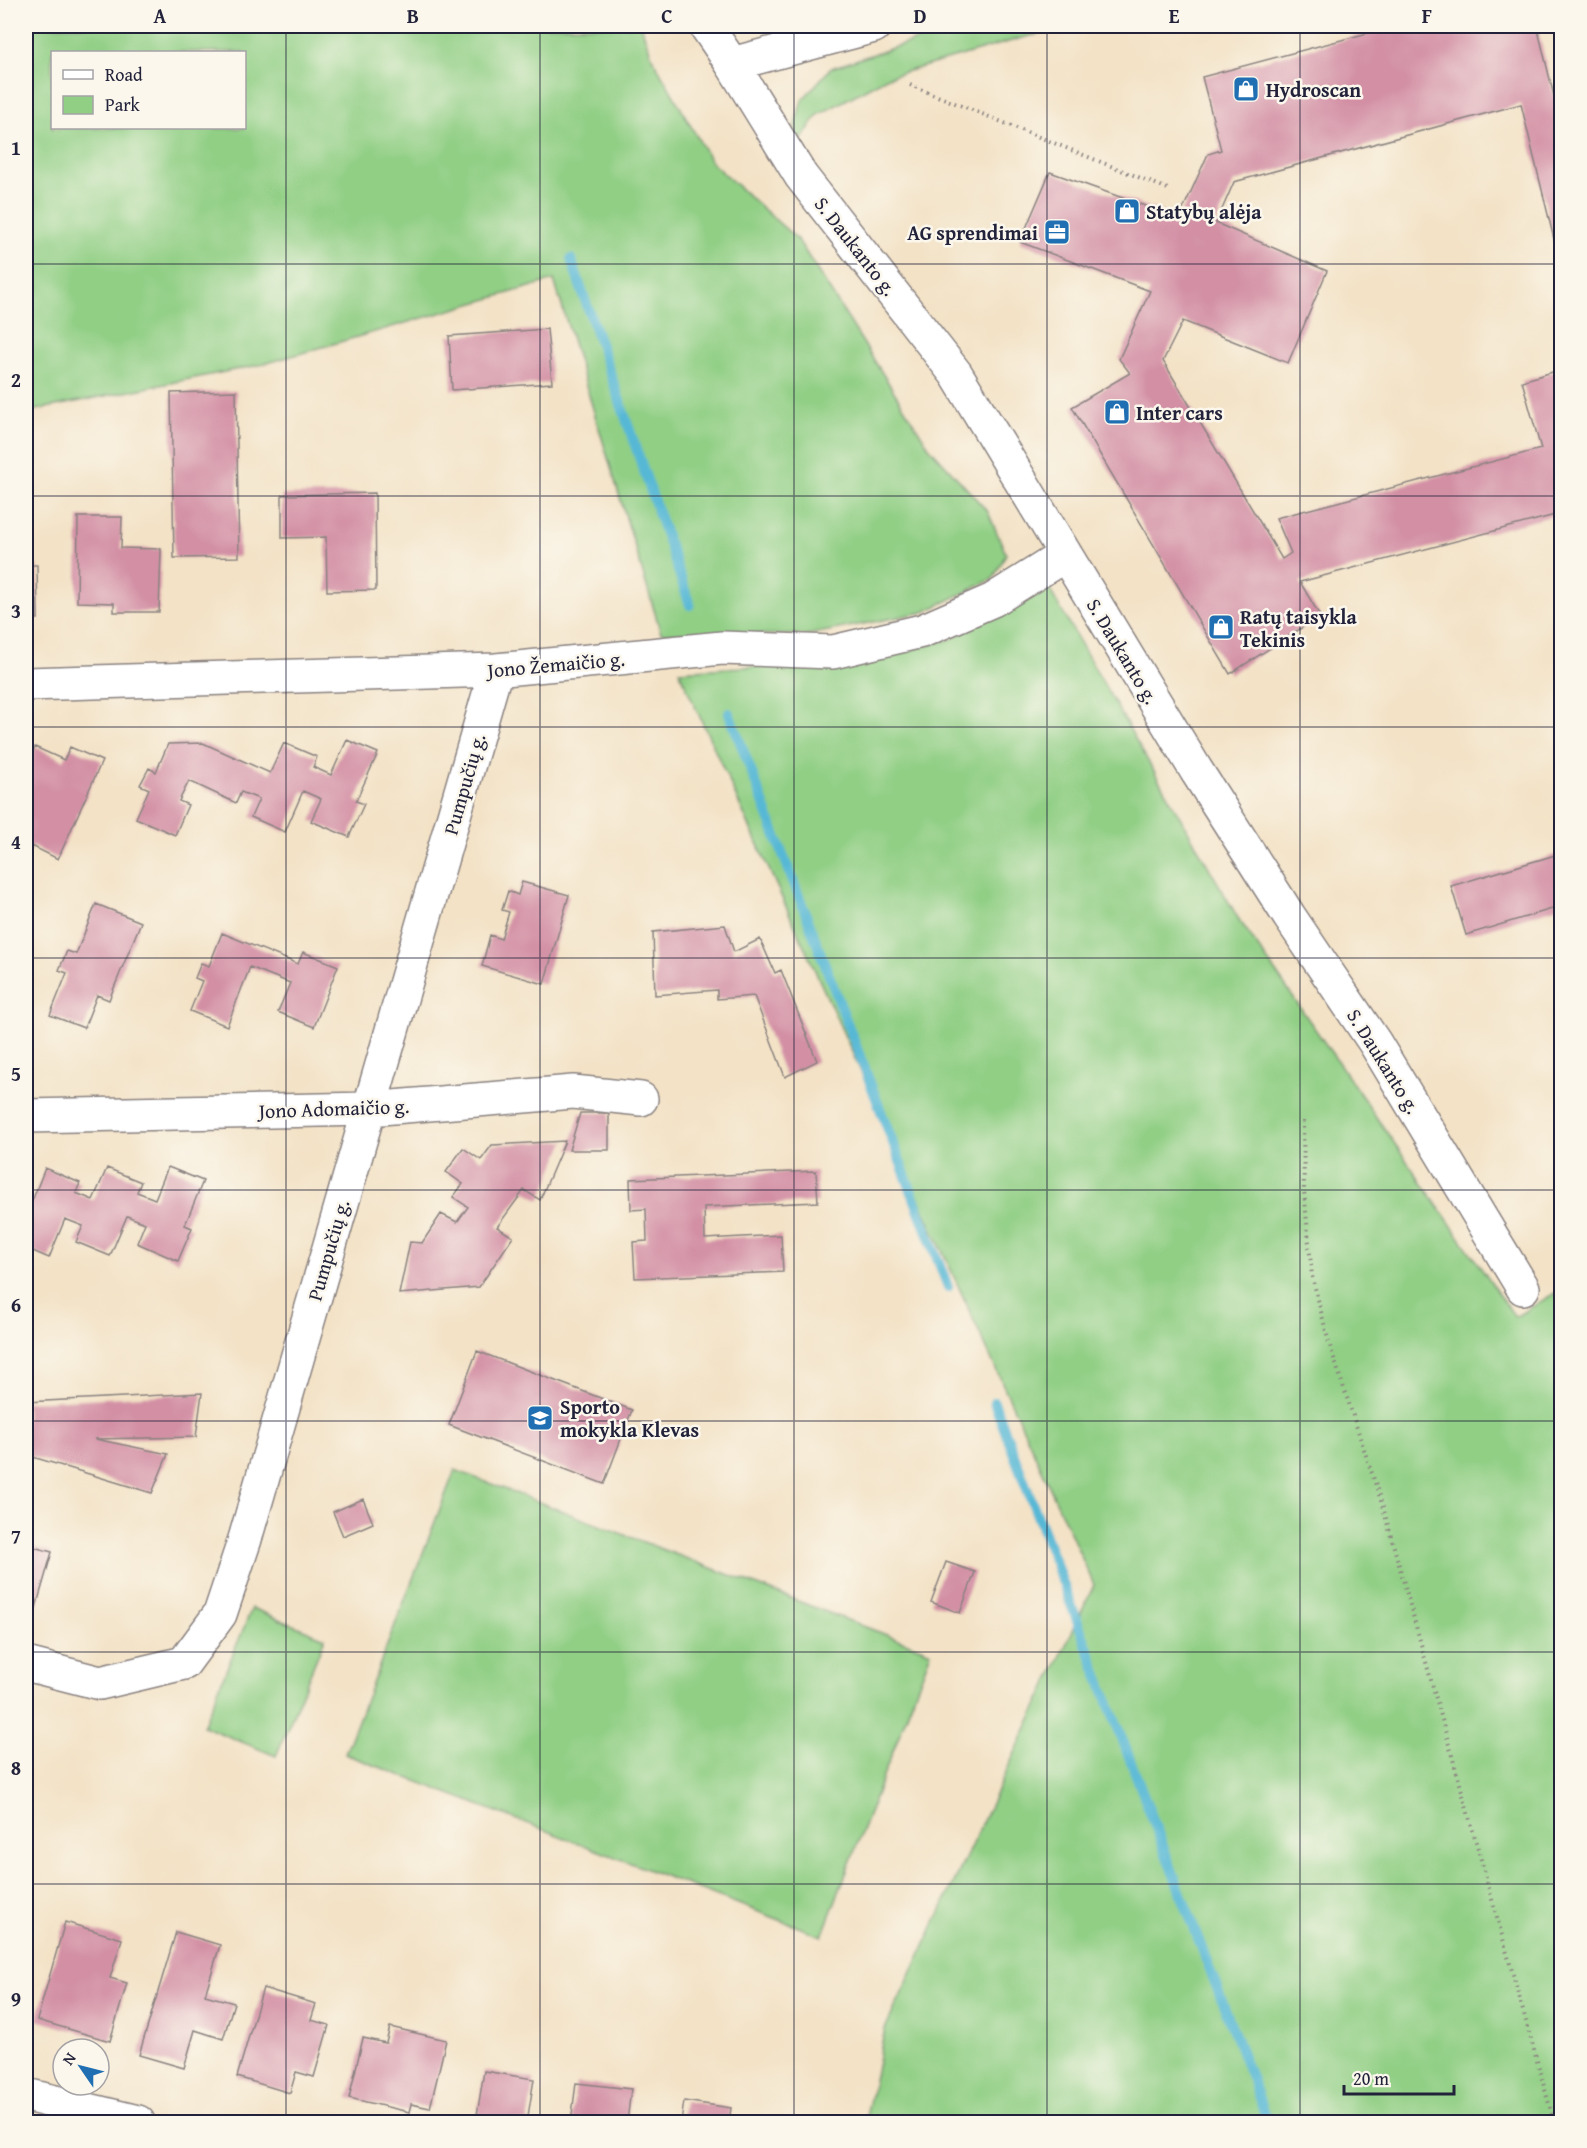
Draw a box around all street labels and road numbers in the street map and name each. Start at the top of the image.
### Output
street label: S. Daukanto g. [808,190,904,302]
street label: S. Daukanto g. [1080,593,1166,709]
street label: Jono Žemaičio g. [483,644,626,685]
street label: Pumpučių g. [436,730,492,838]
street label: S. Daukanto g. [1340,1003,1428,1119]
street label: Jono Adomaičio g. [255,1091,410,1125]
street label: Pumpučių g. [300,1196,356,1304]

